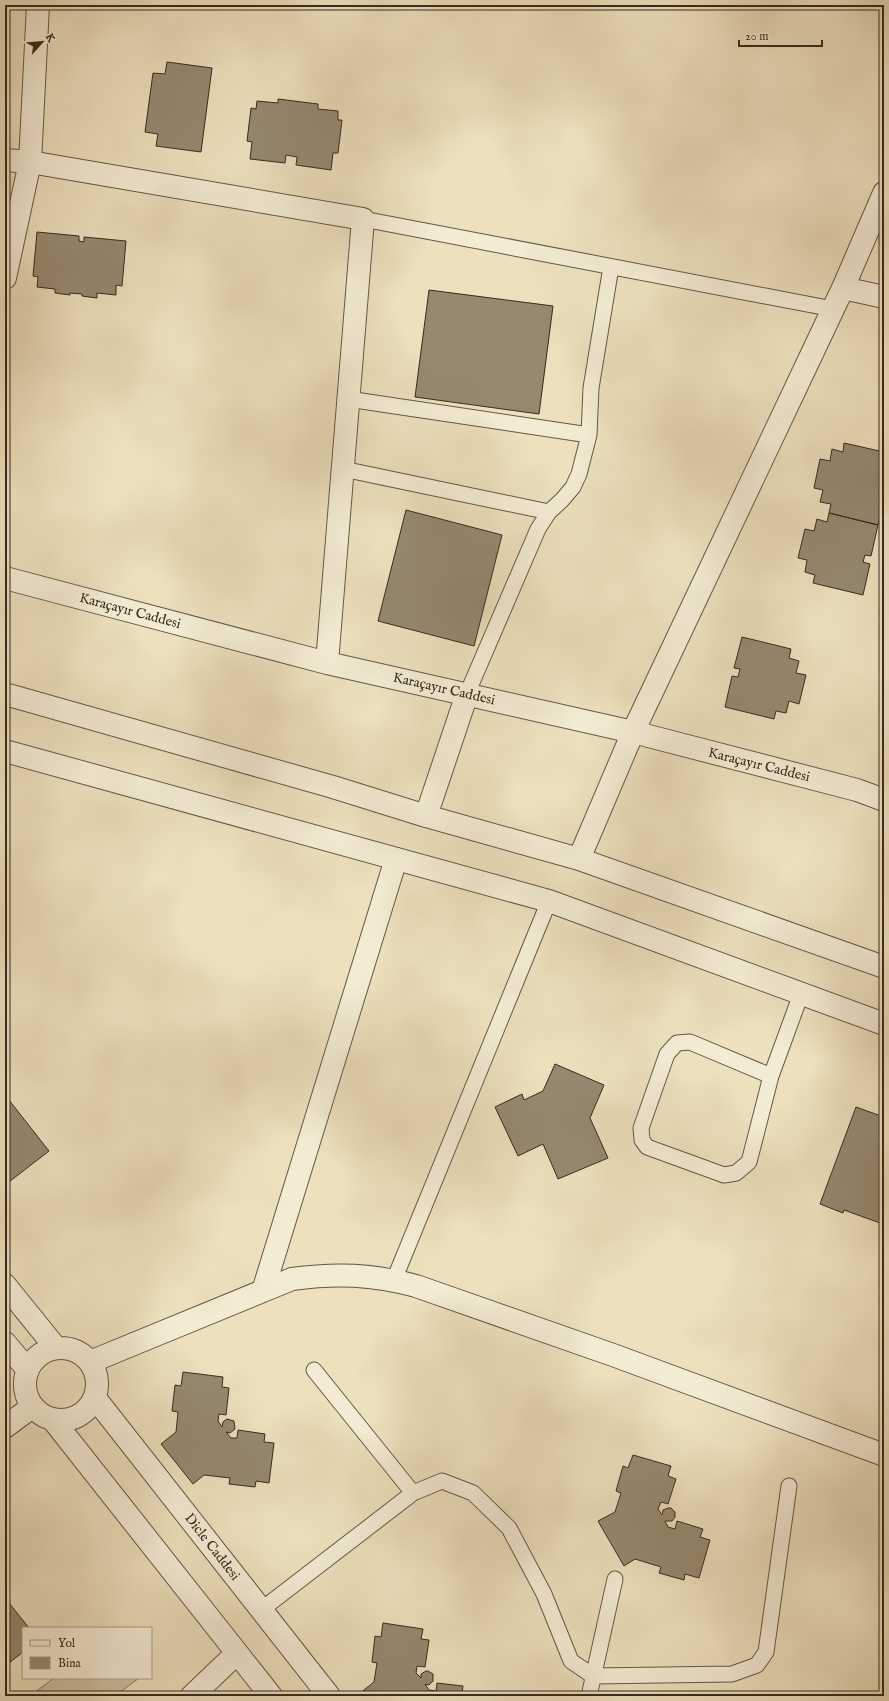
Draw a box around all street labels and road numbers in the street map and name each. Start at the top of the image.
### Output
street label: Karaçayır Caddesi [77,589,183,633]
street label: Karaçayır Caddesi [391,669,497,710]
street label: Karaçayır Caddesi [706,744,812,786]
street label: Dicle Caddesi [180,1510,244,1584]

